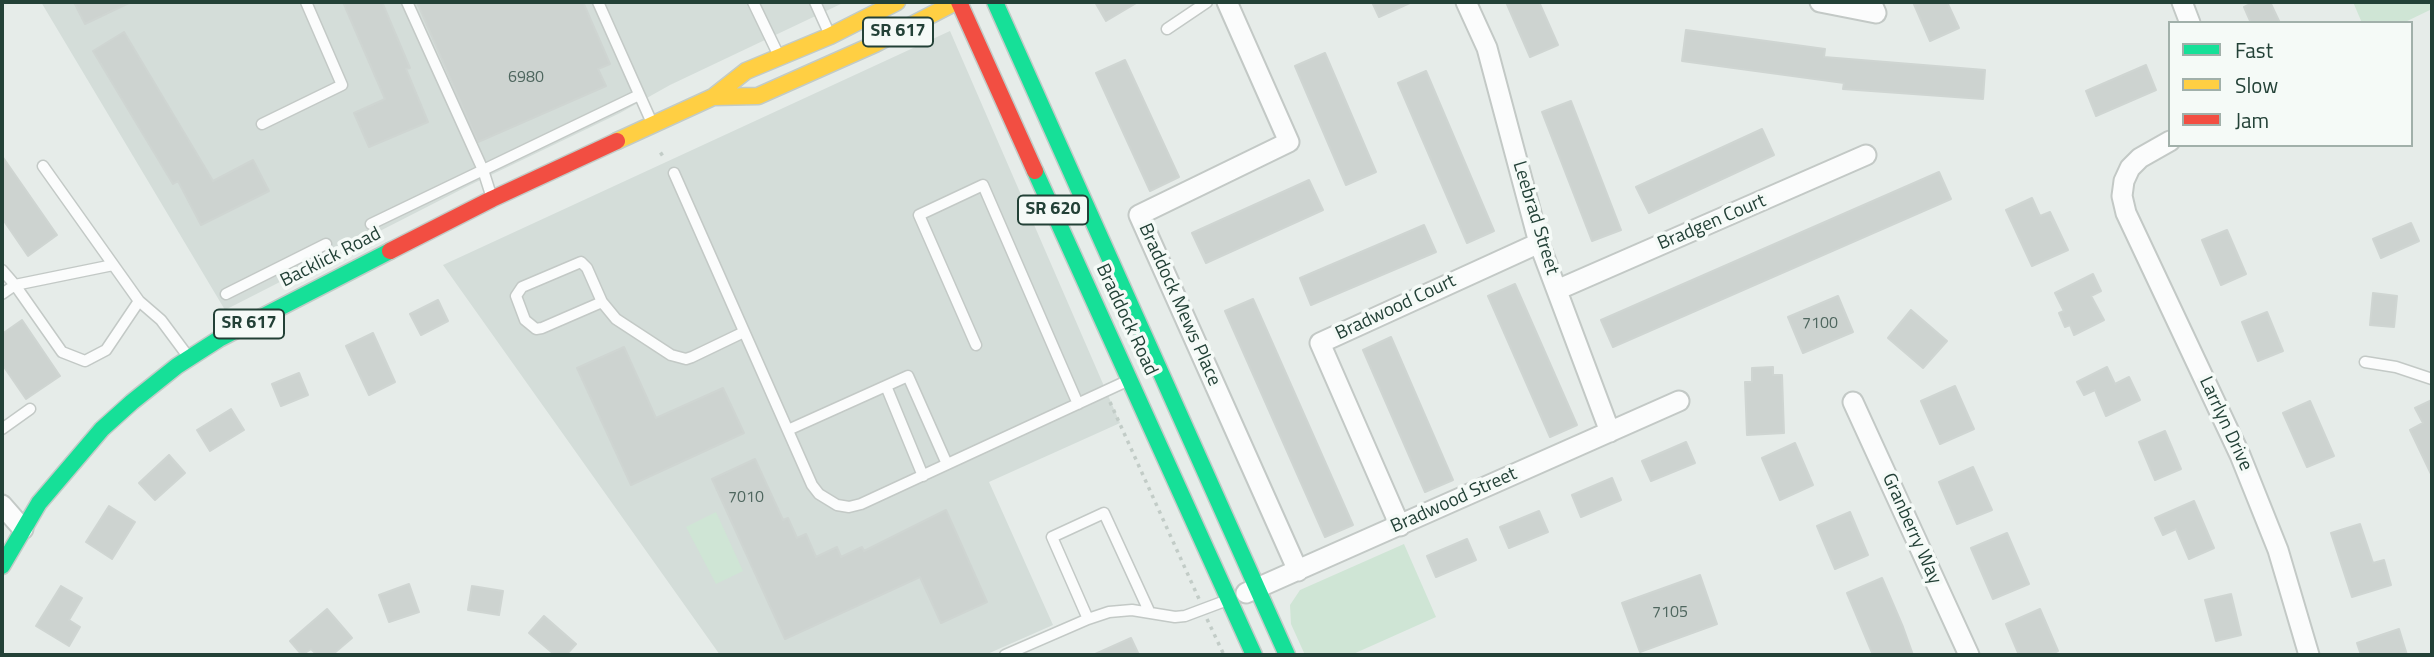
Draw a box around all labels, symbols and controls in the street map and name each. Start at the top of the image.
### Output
road number: SR 617 [863,17,933,46]
legend [2168,21,2413,147]
text: Fast [2235,34,2273,66]
house number: 6980 [508,68,544,88]
text: Slow [2235,69,2278,101]
text: Jam [2235,104,2269,136]
street label: Leebrad Street [1507,158,1563,278]
street label: Bradgen Court [1655,190,1769,256]
road number: SR 620 [1018,196,1088,224]
street label: Braddock Mews Place [1133,220,1225,390]
street label: Backlick Road [277,223,385,293]
street label: Braddock Road [1090,261,1162,379]
street label: Bradwood Court [1332,270,1460,346]
road number: SR 617 [214,310,284,338]
house number: 7100 [1802,314,1838,334]
street label: Larrlyn Drive [2193,373,2257,475]
street label: Bradwood Street [1387,463,1521,539]
street label: Granberry Way [1876,470,1946,588]
house number: 7010 [728,488,764,508]
house number: 7105 [1652,603,1688,623]

